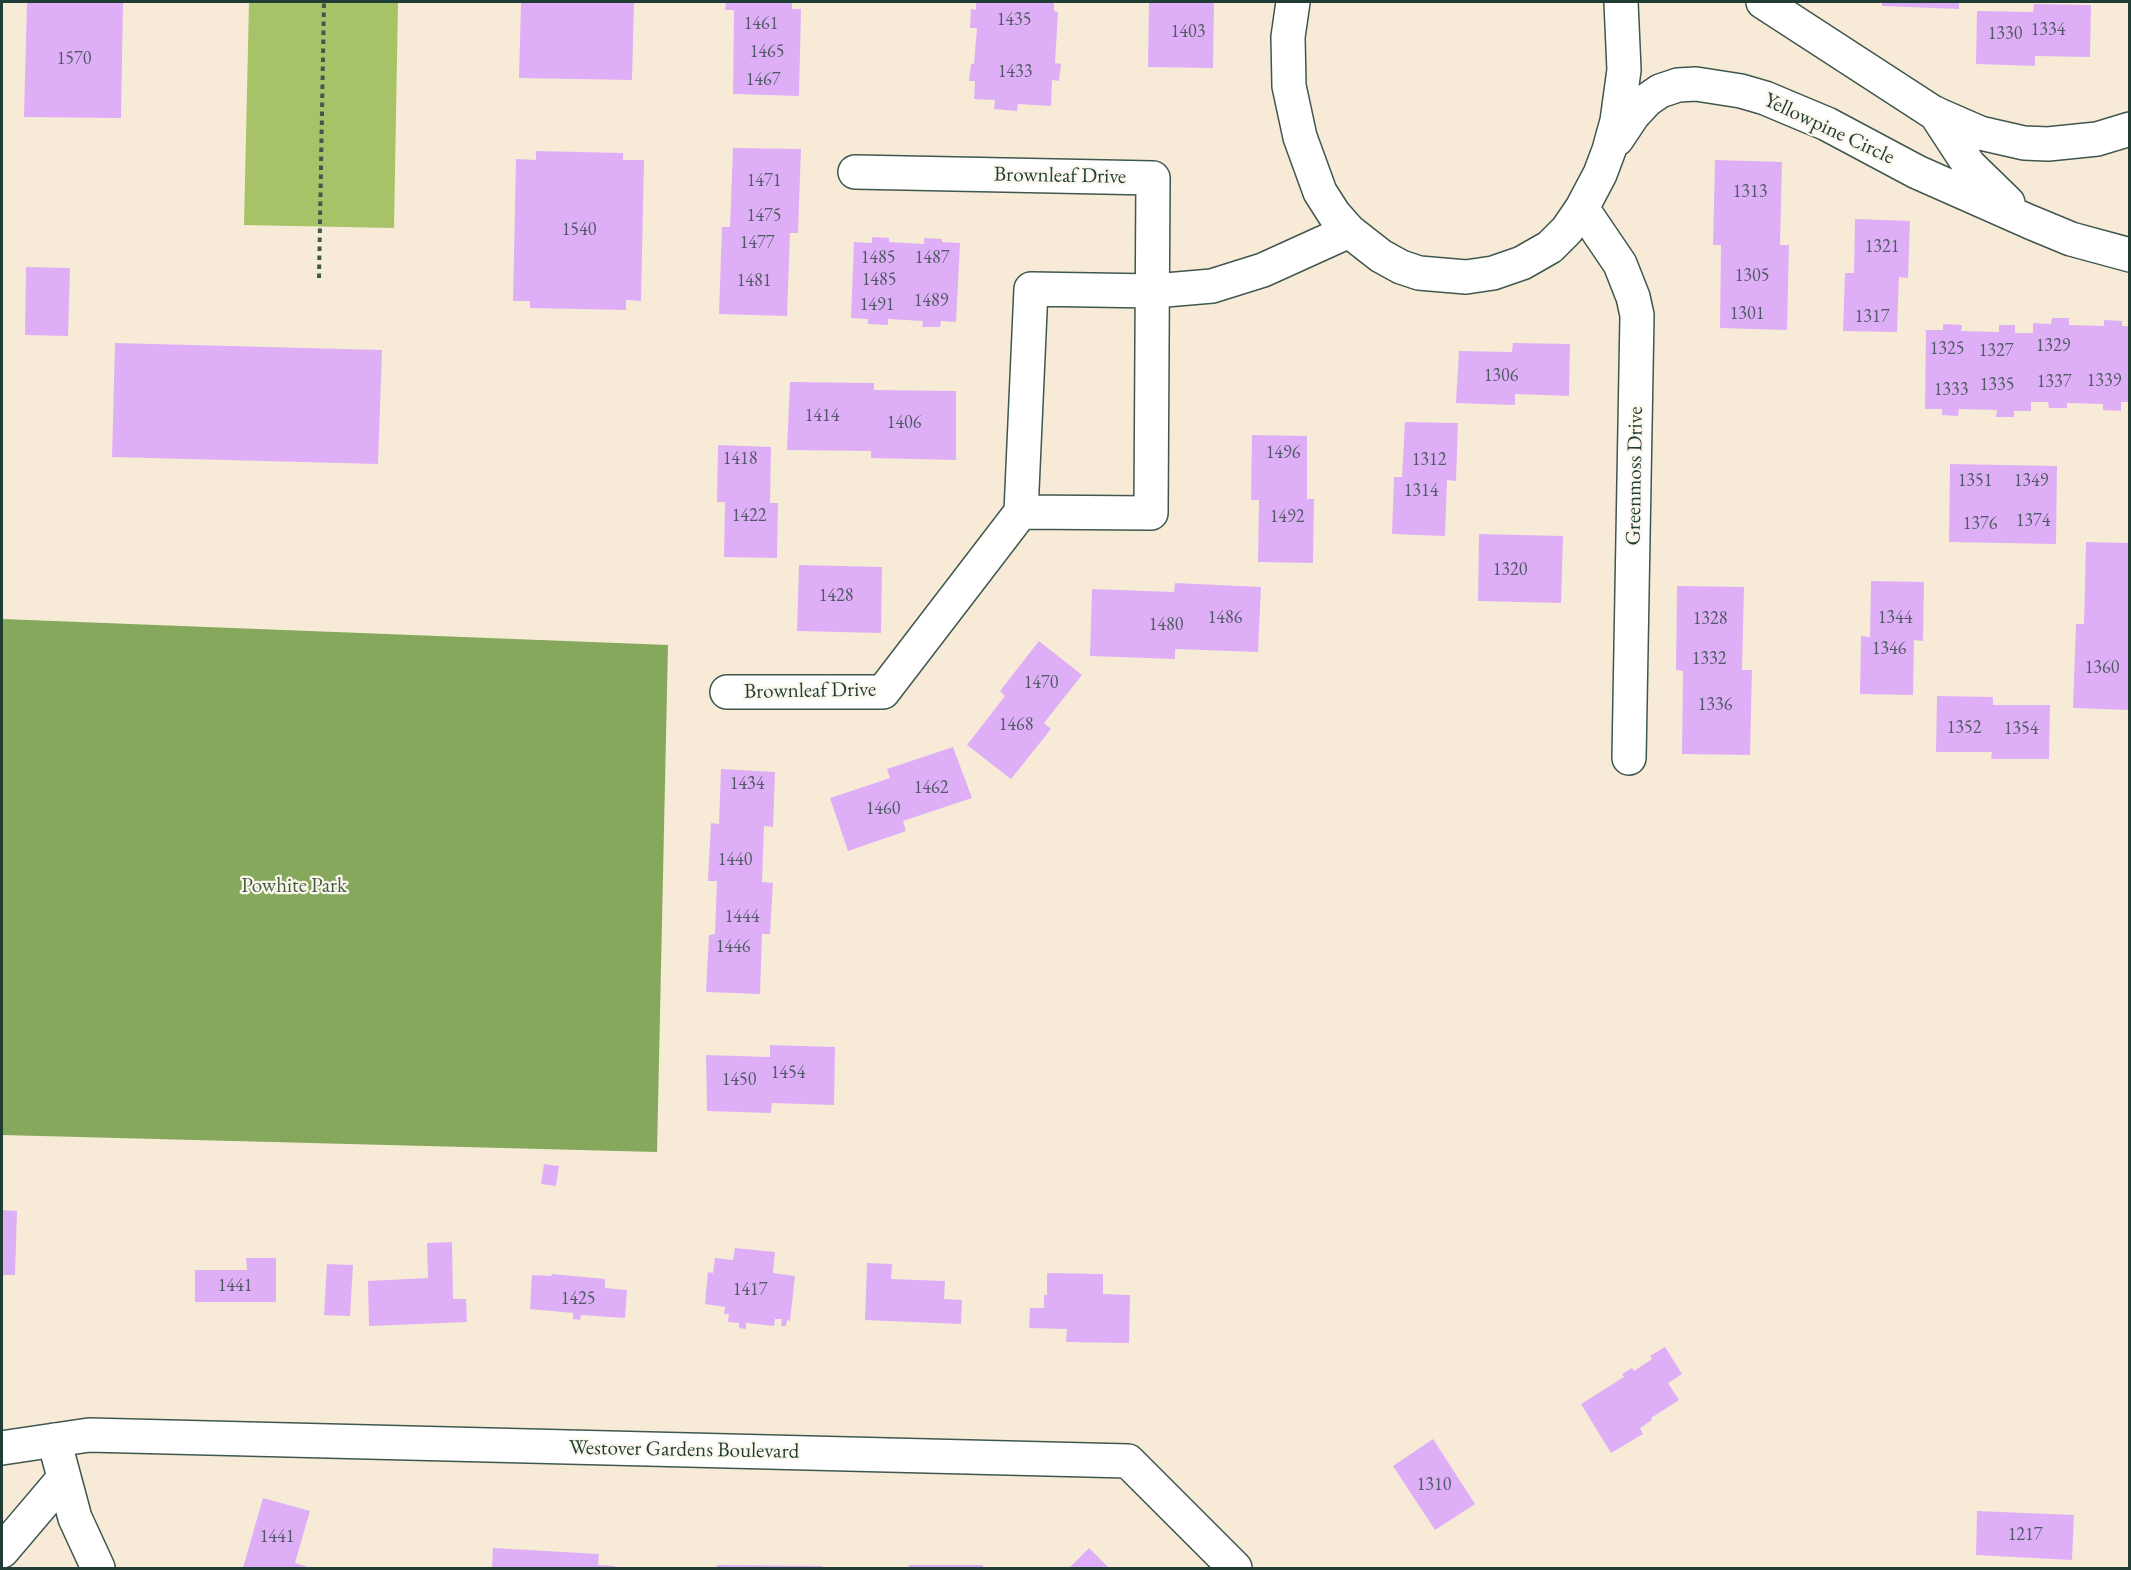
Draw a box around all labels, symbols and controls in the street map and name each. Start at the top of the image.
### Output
house number: 1435 [997,9,1031,31]
house number: 1461 [744,13,778,35]
house number: 1334 [2031,19,2065,41]
house number: 1403 [1171,21,1205,43]
house number: 1330 [1988,23,2022,45]
house number: 1465 [750,41,784,63]
house number: 1570 [57,48,91,70]
house number: 1433 [998,61,1032,83]
house number: 1467 [746,69,780,91]
street label: Yellowpine Circle [1760,88,1898,170]
street label: Brownleaf Drive [994,162,1126,190]
house number: 1471 [747,170,781,192]
house number: 1313 [1733,181,1767,203]
house number: 1475 [747,205,781,227]
house number: 1540 [562,219,596,241]
house number: 1477 [740,232,774,254]
house number: 1321 [1865,236,1899,258]
house number: 1485 [861,247,895,269]
house number: 1487 [915,247,949,269]
house number: 1305 [1735,265,1769,287]
house number: 1485 [862,269,896,291]
house number: 1481 [737,270,771,292]
house number: 1489 [914,290,948,312]
house number: 1491 [860,294,894,316]
house number: 1301 [1730,303,1764,325]
house number: 1317 [1855,306,1889,328]
house number: 1329 [2036,335,2070,357]
house number: 1325 [1930,338,1964,360]
house number: 1327 [1979,340,2013,362]
house number: 1306 [1484,365,1518,387]
house number: 1339 [2087,370,2121,392]
house number: 1337 [2037,371,2071,393]
house number: 1335 [1980,374,2014,396]
house number: 1333 [1934,379,1968,401]
house number: 1414 [805,405,839,427]
street label: Greenmoss Drive [1621,406,1649,546]
house number: 1406 [887,412,921,434]
house number: 1496 [1266,442,1300,464]
house number: 1418 [723,448,757,470]
house number: 1312 [1412,449,1446,471]
house number: 1351 [1958,470,1992,492]
house number: 1349 [2014,470,2048,492]
house number: 1314 [1404,480,1438,502]
house number: 1422 [732,505,766,527]
house number: 1492 [1270,506,1304,528]
house number: 1374 [2016,510,2050,532]
house number: 1376 [1963,513,1997,535]
house number: 1320 [1493,559,1527,581]
house number: 1428 [819,585,853,607]
house number: 1486 [1208,607,1242,629]
house number: 1344 [1878,607,1912,629]
house number: 1328 [1693,608,1727,630]
house number: 1480 [1149,614,1183,636]
house number: 1346 [1872,638,1906,660]
house number: 1332 [1692,648,1726,670]
house number: 1360 [2085,657,2119,679]
house number: 1470 [1024,672,1058,694]
street label: Brownleaf Drive [744,677,876,705]
house number: 1336 [1698,694,1732,716]
house number: 1468 [999,714,1033,736]
house number: 1352 [1947,717,1981,739]
house number: 1354 [2004,718,2038,740]
house number: 1434 [730,773,764,795]
house number: 1462 [914,777,948,799]
house number: 1460 [866,798,900,820]
house number: 1440 [718,849,752,871]
park label: Powhite Park [241,873,347,899]
house number: 1444 [725,906,759,928]
house number: 1446 [716,936,750,958]
house number: 1454 [771,1062,805,1084]
house number: 1450 [722,1069,756,1091]
house number: 1441 [218,1275,252,1297]
house number: 1417 [733,1279,767,1301]
house number: 1425 [561,1288,595,1310]
street label: Westover Gardens Boulevard [569,1435,799,1465]
house number: 1310 [1417,1474,1451,1496]
house number: 1217 [2008,1524,2042,1546]
house number: 1441 [260,1526,294,1548]

